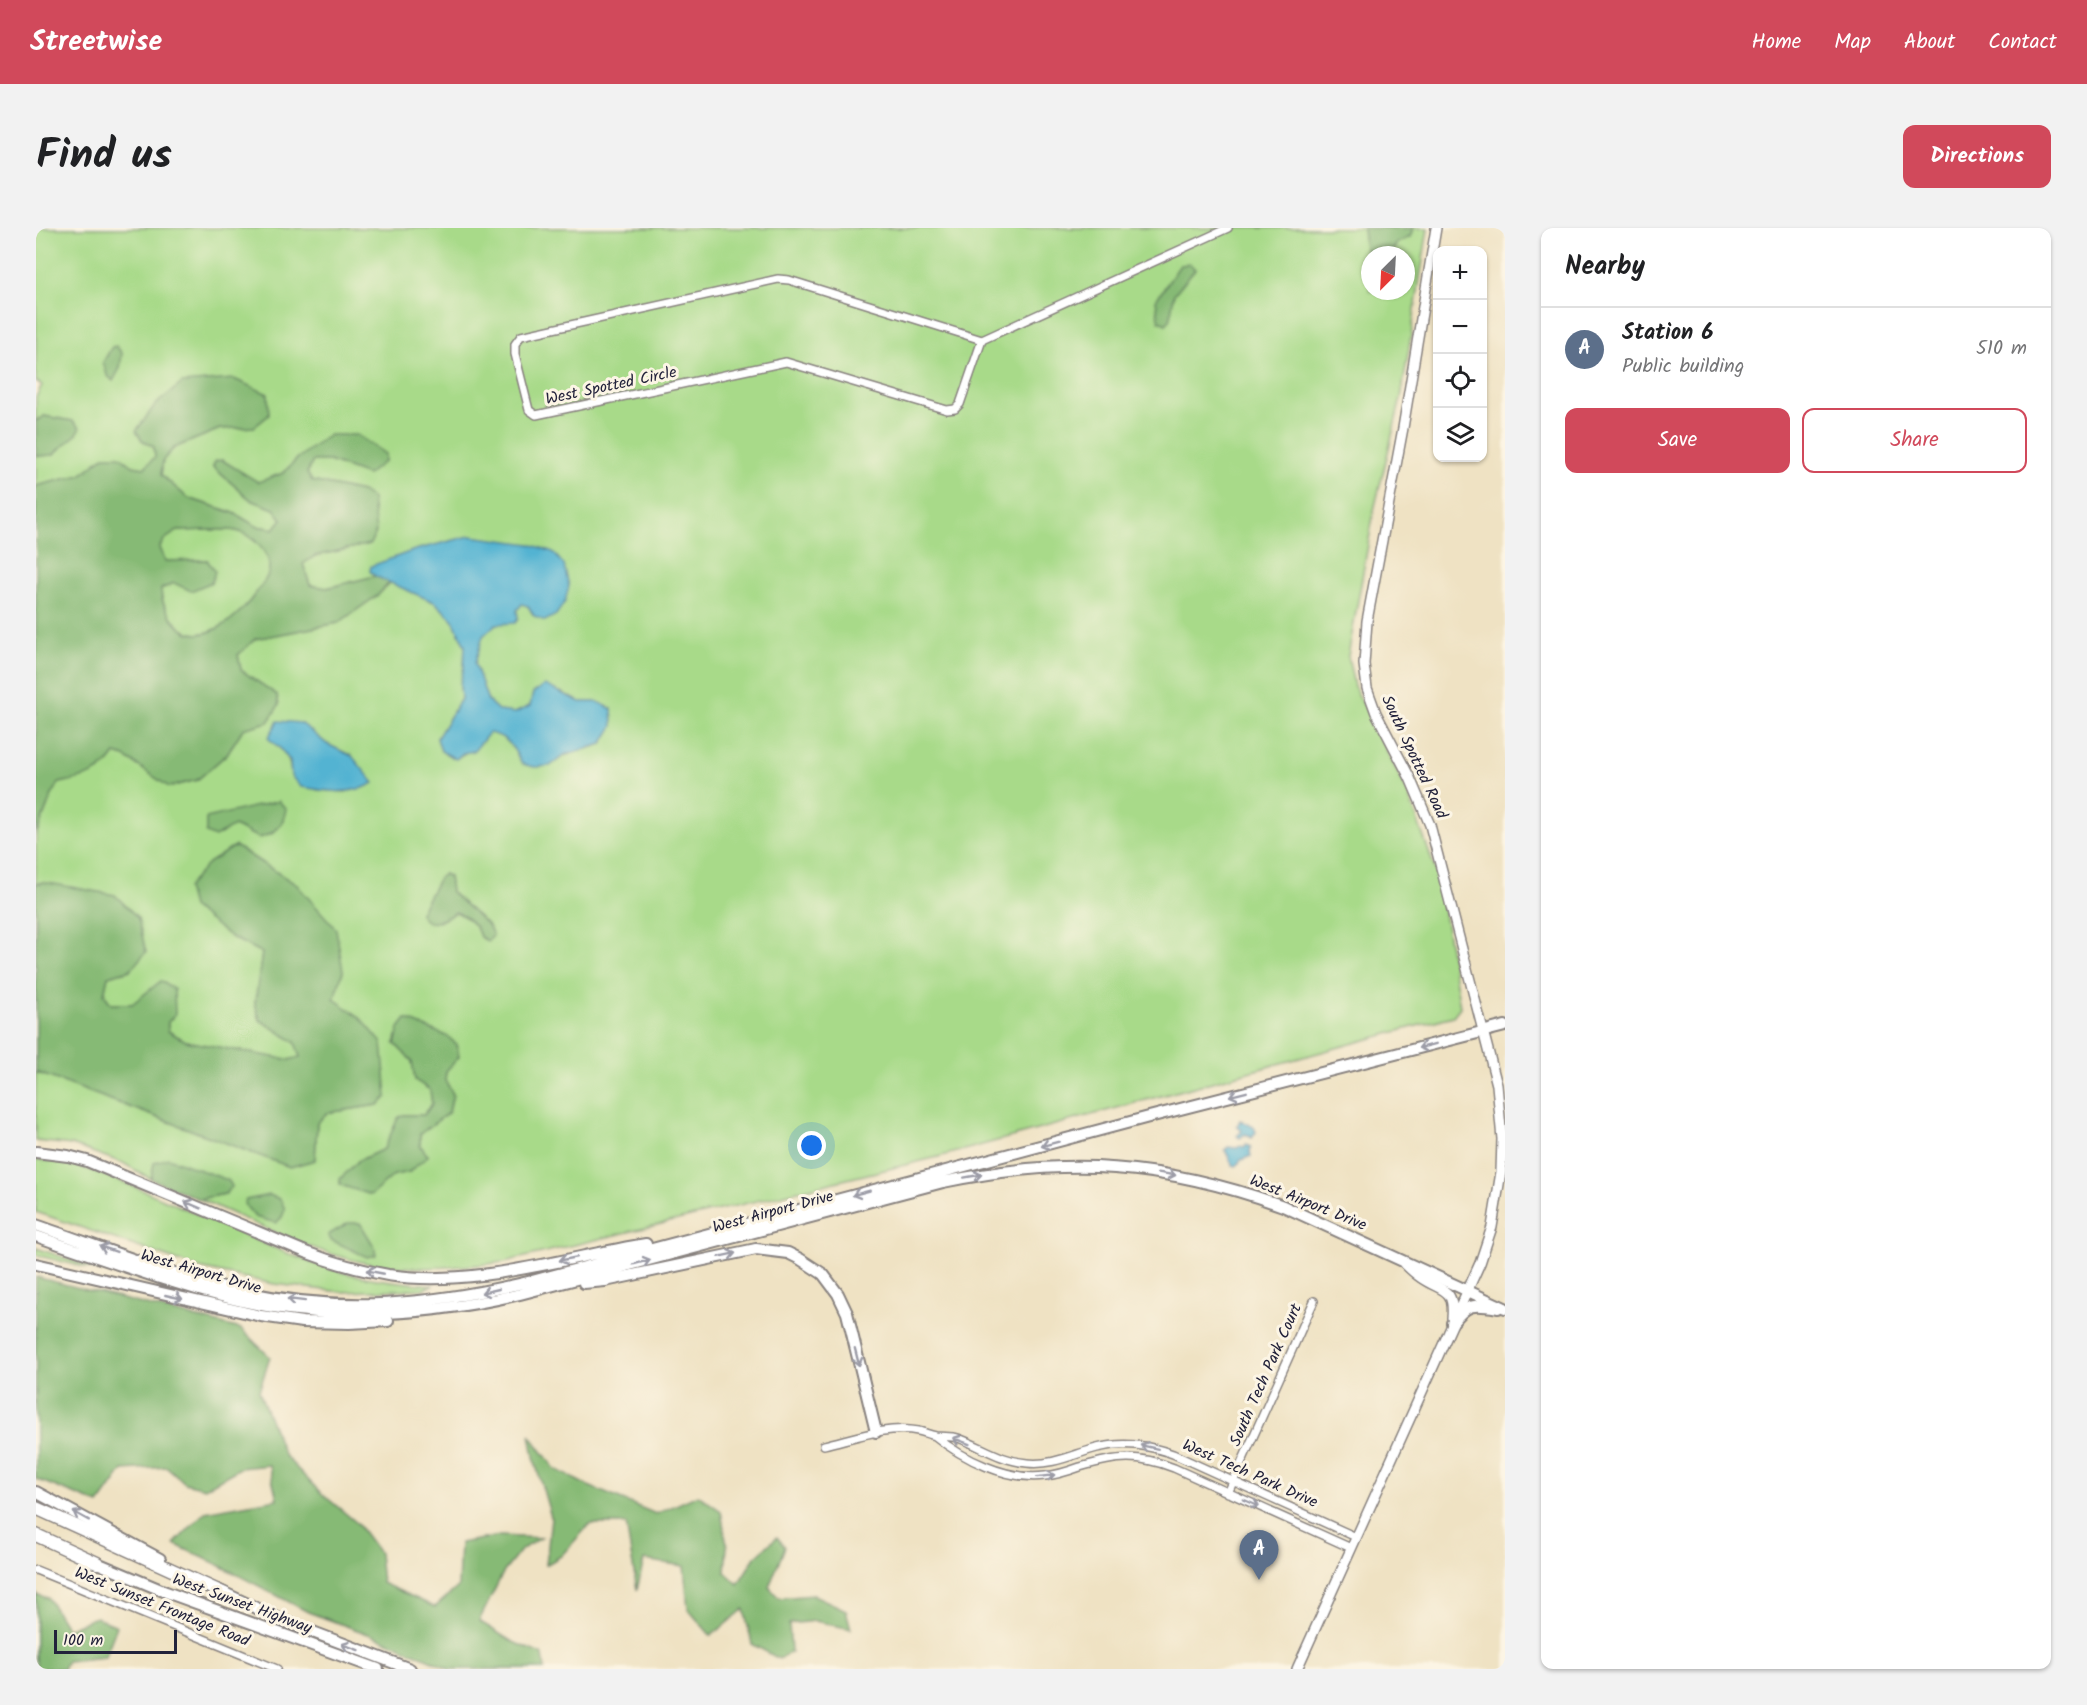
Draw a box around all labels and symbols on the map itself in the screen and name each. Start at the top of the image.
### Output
north arrow [1361,246,1415,300]
street label: West Spotted Circle [543,360,679,412]
street label: South Spotted Road [1374,691,1454,824]
one-way arrow [1418,1041,1437,1053]
one-way arrow [1229,1089,1248,1101]
your location [797,1131,826,1160]
one-way arrow [1041,1139,1060,1150]
one-way arrow [1157,1168,1177,1179]
street label: West Airport Drive [1246,1168,1370,1238]
one-way arrow [963,1170,983,1181]
street label: West Airport Drive [710,1184,836,1240]
one-way arrow [852,1188,871,1200]
one-way arrow [184,1199,202,1210]
one-way arrow [99,1243,118,1254]
street label: West Airport Drive [138,1243,264,1301]
one-way arrow [716,1249,736,1260]
one-way arrow [559,1254,579,1265]
one-way arrow [633,1256,652,1268]
one-way arrow [366,1266,386,1277]
one-way arrow [480,1286,500,1297]
one-way arrow [165,1292,184,1304]
one-way arrow [286,1294,306,1305]
street label: South Tech Park Court [1223,1299,1309,1450]
one-way arrow [852,1347,864,1366]
street label: West Tech Park Drive [1178,1433,1322,1515]
one-way arrow [953,1434,971,1445]
one-way arrow [1140,1441,1159,1452]
one-way arrow [1036,1470,1056,1481]
one-way arrow [1241,1497,1259,1509]
one-way arrow [73,1510,90,1522]
pin: A [1240,1530,1278,1580]
street label: West Sunset Frontage Road [71,1560,254,1654]
street label: West Sunset Highway [169,1567,316,1641]
scale bar [54,1627,177,1654]
one-way arrow [341,1640,360,1651]

